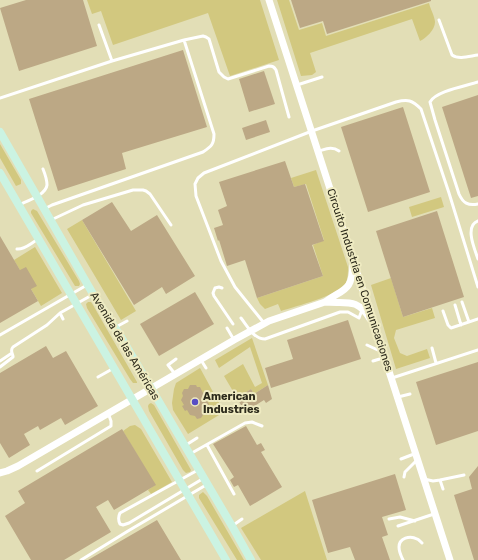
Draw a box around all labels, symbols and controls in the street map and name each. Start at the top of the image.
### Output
street label: Circuito Industria en Comunicaciones [324,187,396,373]
street label: Avenida de las Américas [88,290,163,403]
place label: American Industries [203,390,260,416]
marker: American Industries [190,397,200,407]

